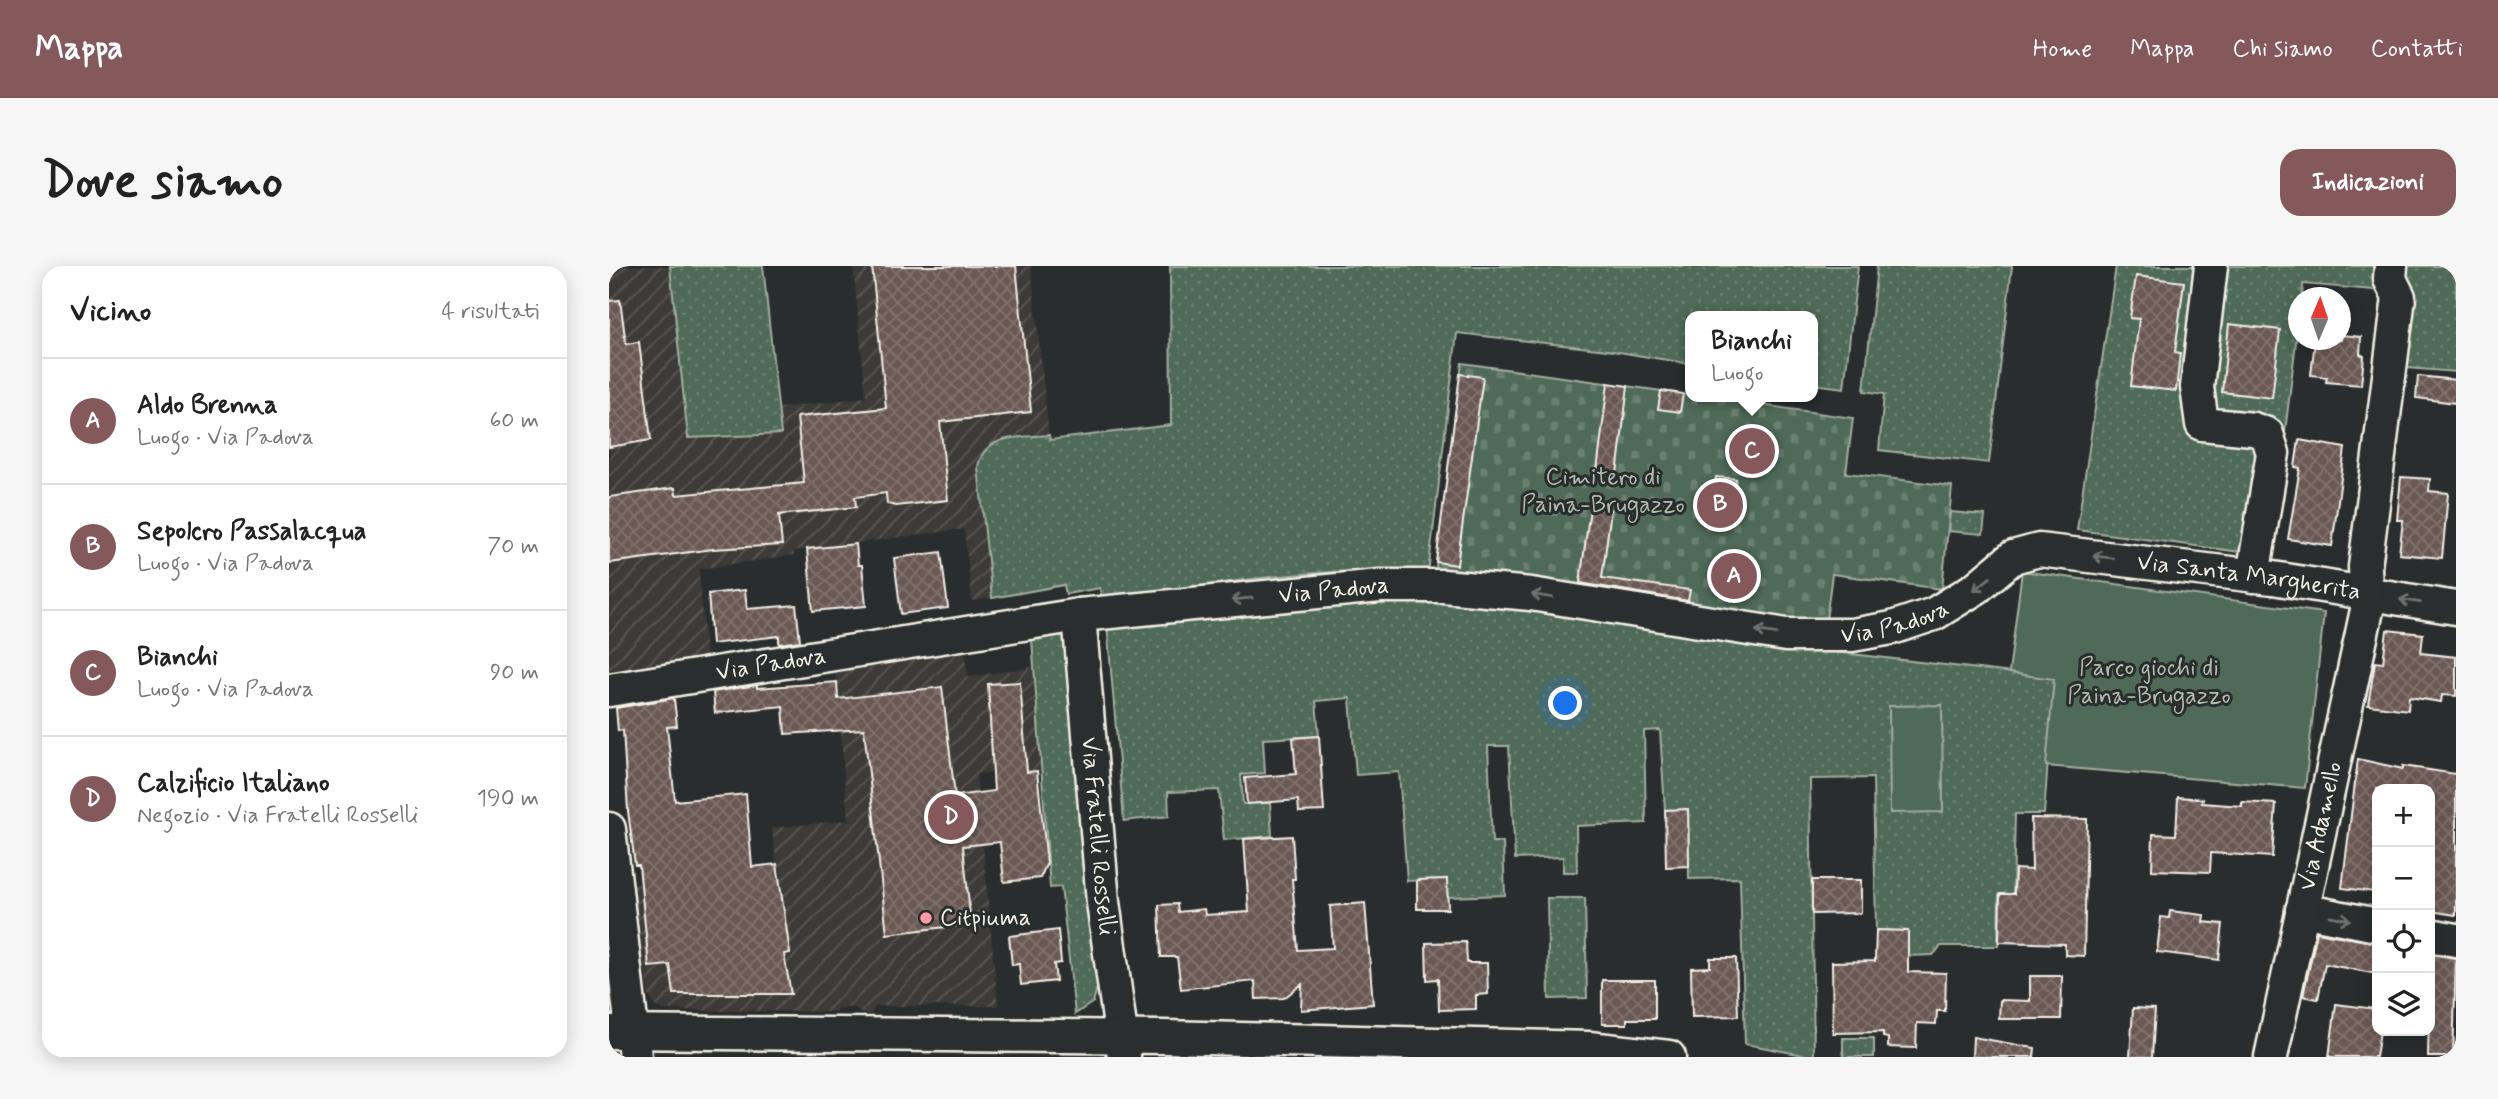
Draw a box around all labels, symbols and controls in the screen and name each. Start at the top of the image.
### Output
text: Mappa [35,27,123,71]
text: Home [2033,34,2092,65]
text: Mappa [2130,34,2194,65]
text: Chi siamo [2232,34,2333,65]
text: Contatti [2371,34,2463,65]
button: Indicazioni [2280,149,2456,216]
text: Dove siamo [42,150,283,215]
north arrow [2288,287,2351,350]
text: Vicino [70,292,151,331]
text: 4 risultati [442,297,539,327]
popup [1685,311,1818,402]
text: Bianchi [1711,325,1792,359]
text: Luogo [1711,359,1764,389]
text: Aldo Brenna [137,389,278,423]
text: A [85,406,101,436]
text: 60 m [490,406,539,436]
text: Luogo · Via Padova [137,423,314,453]
pin: C [1729,425,1775,477]
park label: Cimitero di Paina-Brugazzo [1521,462,1685,523]
pin: B [1697,479,1743,531]
text: Sepolcro Passalacqua [137,515,366,549]
text: B [86,532,100,562]
text: 70 m [487,532,539,562]
street label: Via Santa Margherita [2135,546,2363,608]
text: Luogo · Via Padova [137,549,314,579]
pin: A [1711,550,1757,602]
one-way arrow [2092,551,2115,564]
street label: Via Padova [1277,571,1389,611]
one-way arrow [1973,576,1991,591]
one-way arrow [1531,589,1554,602]
one-way arrow [1231,593,1254,606]
street label: Via Padova [1840,593,1955,651]
one-way arrow [2400,594,2422,607]
one-way arrow [1756,625,1778,638]
street label: Via Padova [714,640,828,688]
text: Bianchi [137,641,218,675]
park label: Parco giochi di Paina-Brugazzo [2067,653,2231,714]
text: C [85,658,101,688]
text: 90 m [490,658,539,688]
text: Luogo · Via Padova [137,675,314,705]
your location [1548,686,1582,720]
street label: Via Fratelli Rosselli [1074,736,1123,938]
street label: Via Adamello [2292,759,2349,894]
text: Calzificio Italiano [137,767,330,801]
text: D [85,784,101,814]
text: 190 m [477,784,539,814]
map controls [2372,784,2435,1036]
button: + [2372,784,2435,847]
pin: D [928,791,974,843]
text: Negozio · Via Fratelli Rosselli [137,801,418,831]
button: − [2372,847,2435,910]
place label: Citpiuma [940,903,1031,934]
marker: Citpiuma [918,910,934,926]
button: locate [2372,910,2435,973]
one-way arrow [2328,911,2351,925]
button: layers [2372,973,2435,1036]

